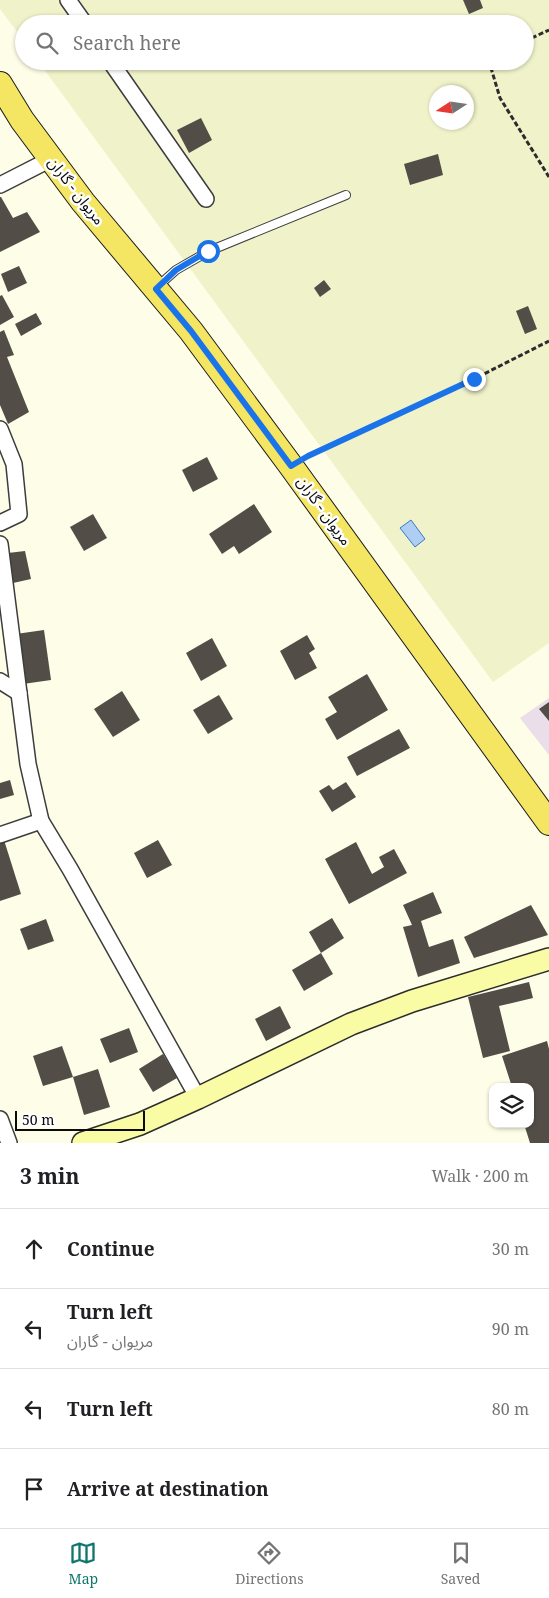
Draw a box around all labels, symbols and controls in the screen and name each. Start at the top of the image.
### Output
search box [15,15,534,70]
icon: search [33,29,61,57]
text: Search here [73,30,181,56]
north arrow [429,85,474,130]
street label: مریوان - گاران [44,152,110,228]
route start [197,240,220,263]
route end [463,368,486,391]
street label: مریوان - گاران [293,472,357,549]
map controls [489,1083,534,1128]
button: layers [489,1083,534,1128]
scale bar [15,1108,145,1131]
text: 50 m [22,1110,55,1129]
text: 3 min [20,1162,79,1190]
text: Walk · 200 m [432,1165,529,1187]
icon: ahead [20,1235,48,1263]
text: Continue [67,1236,155,1262]
text: 30 m [492,1238,529,1260]
text: Turn left [67,1299,153,1325]
icon: left [20,1315,48,1343]
text: 90 m [492,1318,529,1340]
text: مریوان - گاران [67,1330,153,1352]
icon: left [20,1395,48,1423]
text: Turn left [67,1396,153,1422]
text: 80 m [492,1398,529,1420]
icon: arrive [20,1475,48,1503]
text: Arrive at destination [67,1476,269,1502]
tab: Map [69,1539,98,1588]
tab: Directions [235,1539,304,1588]
tab: Saved [441,1539,480,1588]

